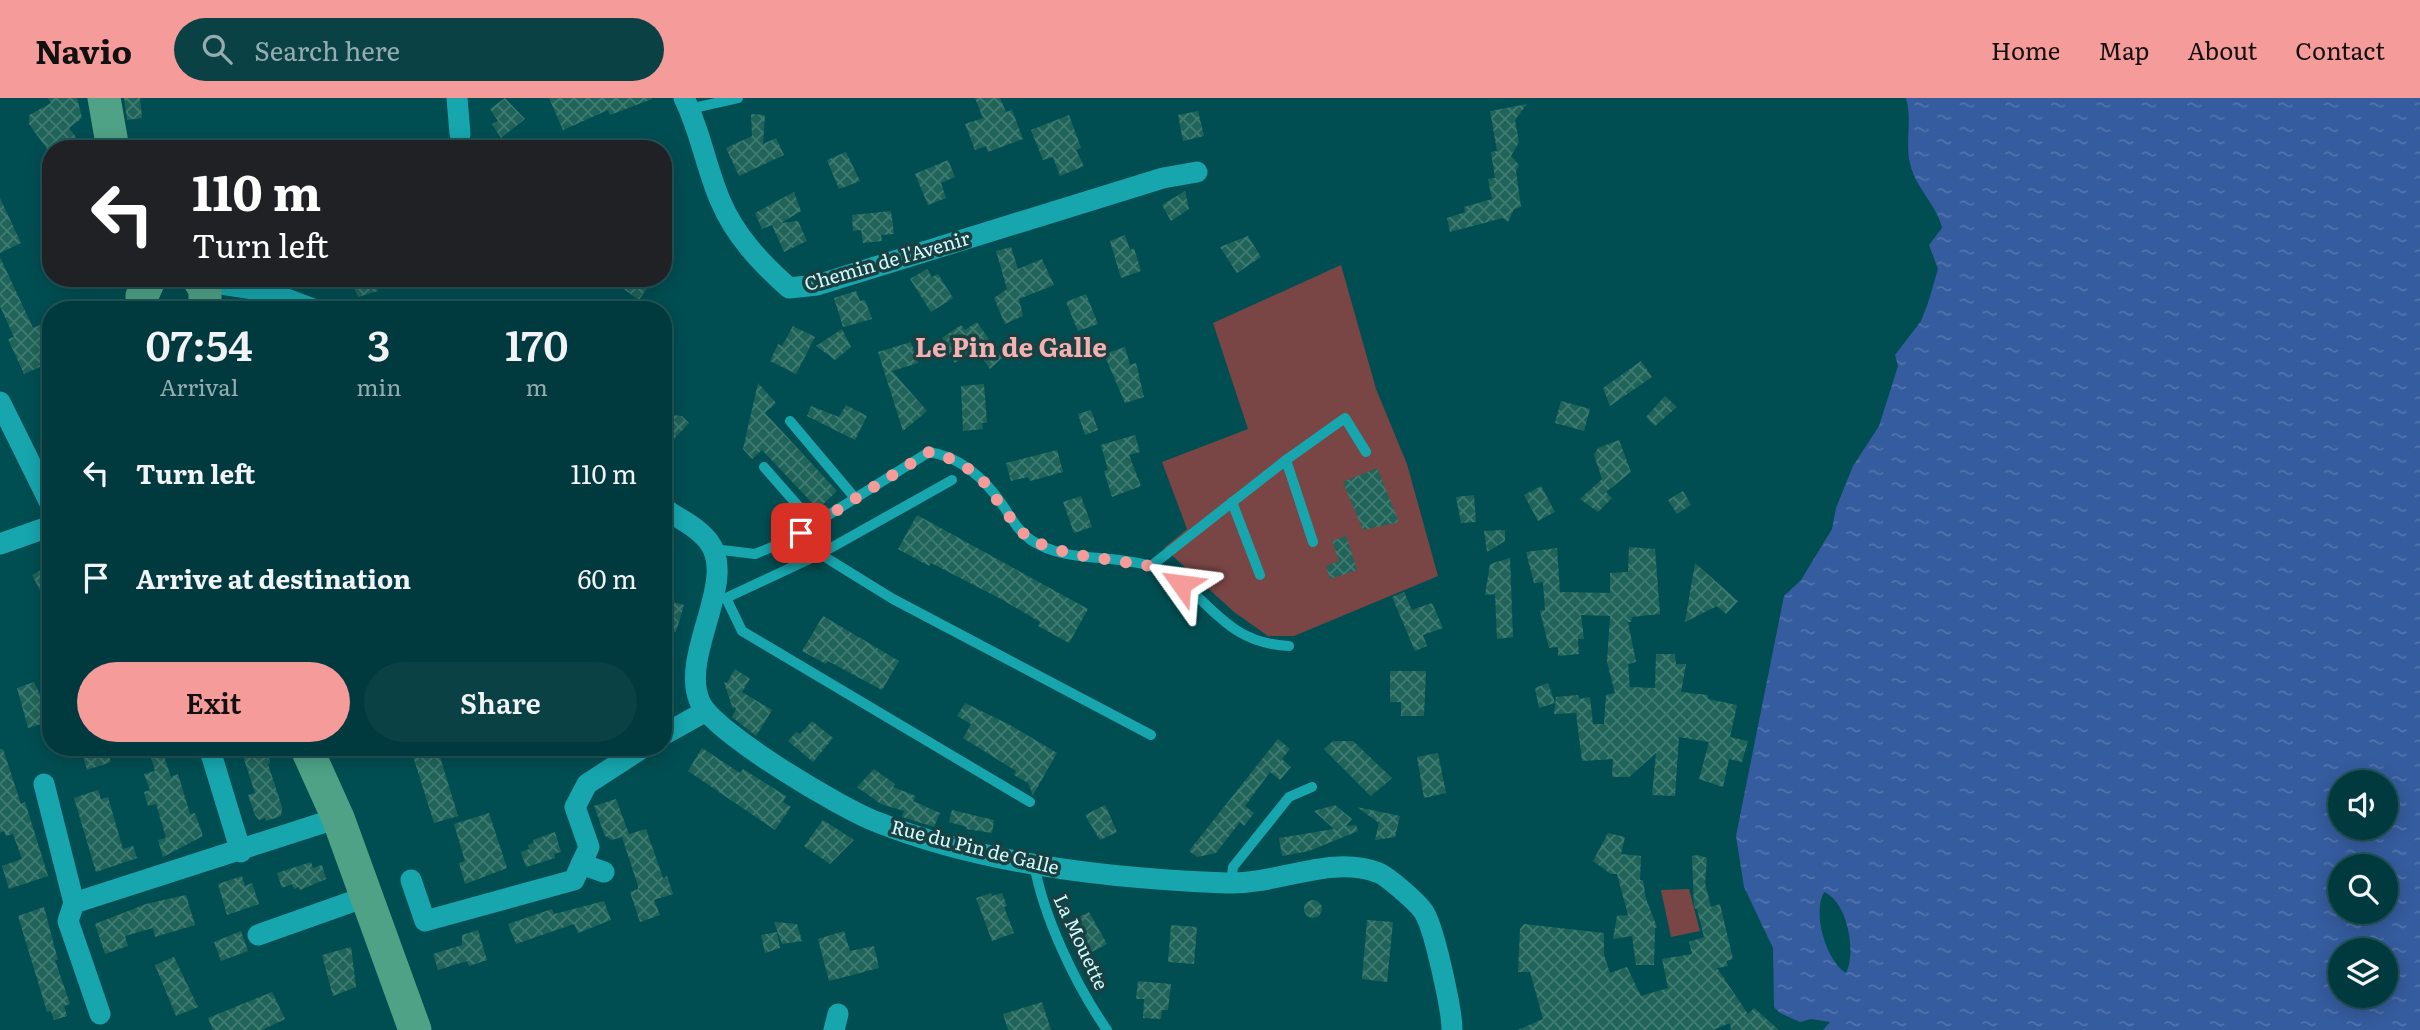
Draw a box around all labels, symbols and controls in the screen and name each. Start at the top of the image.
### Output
search box [174,18,664,81]
text: Navio [35,25,132,74]
icon: search [198,30,236,68]
text: Search here [254,30,400,69]
text: Home [1991,32,2060,67]
text: Map [2098,32,2149,67]
text: About [2187,32,2257,67]
text: Contact [2295,32,2385,67]
text: 110 m [192,153,321,226]
icon: left [77,168,168,259]
text: Turn left [192,220,329,268]
street label: Chemin de l'Avenir [801,223,973,297]
text: 07:54 [146,312,253,374]
text: 3 [367,312,390,374]
text: 170 [505,312,568,374]
district label: Le Pin de Galle [915,326,1107,365]
text: Arrival [160,369,238,403]
text: min [356,369,401,403]
text: m [526,369,548,403]
text: Turn left [136,453,255,492]
text: 110 m [570,453,637,492]
icon: left [77,454,115,492]
pin [771,503,831,563]
icon: arrive [782,514,820,552]
position arrow [1144,547,1218,621]
text: Arrive at destination [136,558,411,597]
text: 60 m [578,558,637,597]
icon: arrive [77,559,115,597]
button: Exit [77,662,350,742]
button: Share [364,662,637,742]
map controls [2328,770,2398,1008]
button: sound [2328,770,2398,840]
street label: Rue du Pin de Galle [888,812,1062,880]
button: search [2328,854,2398,924]
street label: La Mouette [1048,889,1116,994]
button: layers [2328,938,2398,1008]

